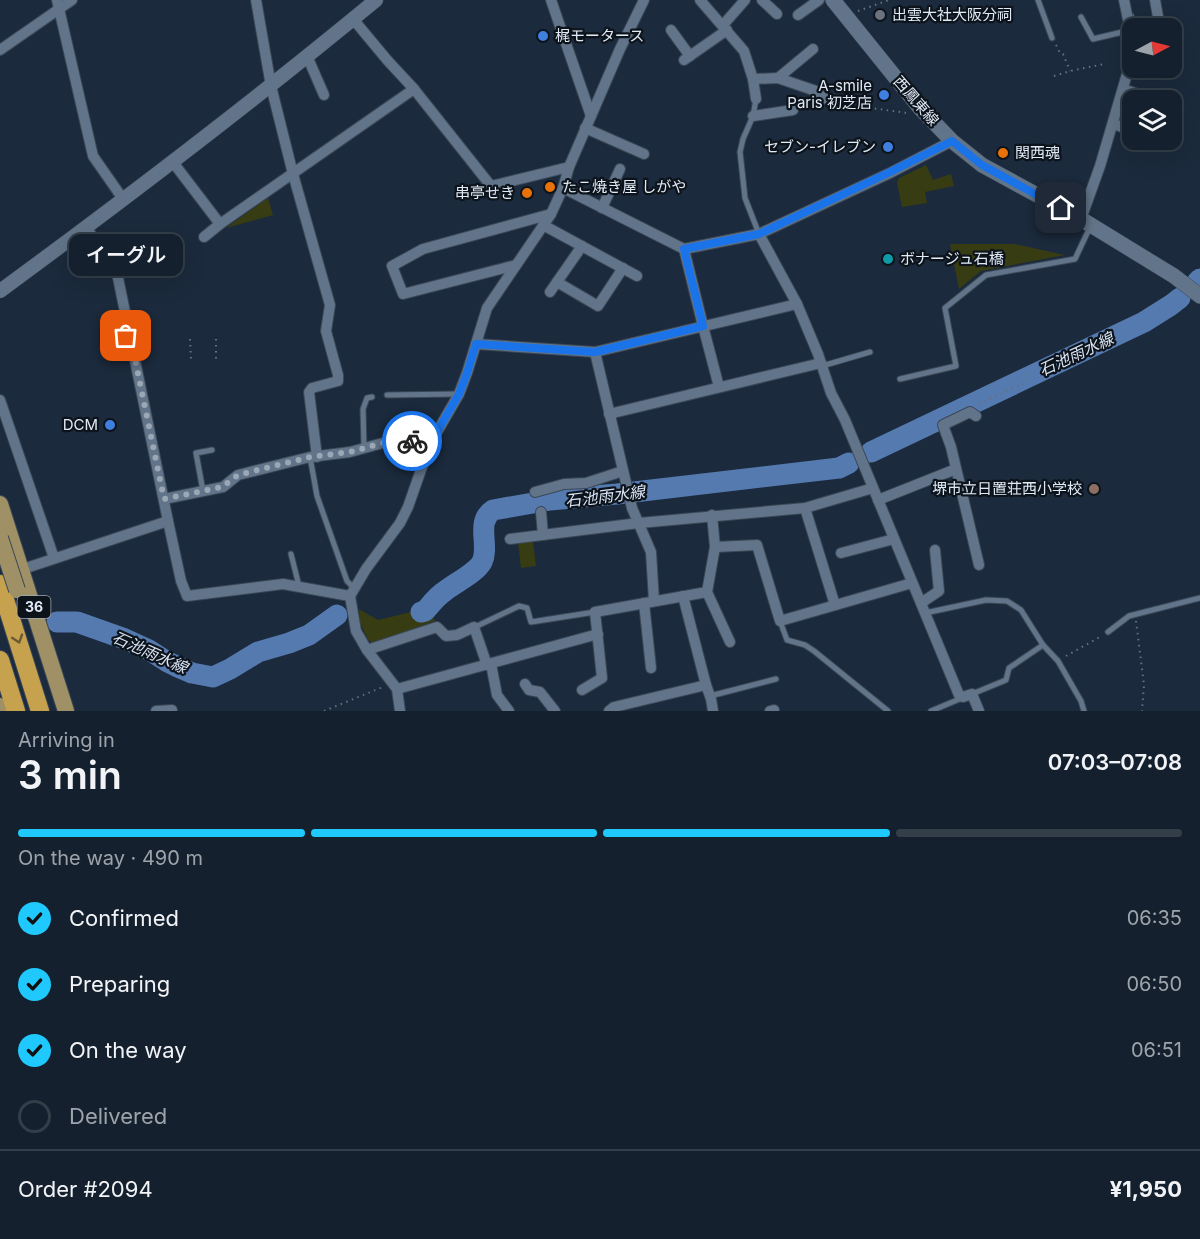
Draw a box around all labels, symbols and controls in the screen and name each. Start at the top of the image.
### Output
place label: 出雲大社大阪分祠 [892,5,1012,24]
marker: 出雲大社大阪分祠 [873,8,887,22]
north arrow [1122,18,1182,78]
map controls [1122,18,1182,150]
place label: 梶モータース [555,26,644,45]
marker: 梶モータース [536,29,550,43]
street label: 西鳳東線 [890,72,943,130]
place label: A-smile Paris 初芝店 [787,76,872,112]
marker: A-smile Paris 初芝店 [877,88,891,102]
button: layers [1122,90,1182,150]
place label: セブン-イレブン [764,137,876,156]
marker: セブン-イレブン [881,140,895,154]
place label: 関西魂 [1015,143,1060,162]
marker: 関西魂 [996,146,1010,160]
place label: たこ焼き屋 しがや [562,177,686,196]
marker: たこ焼き屋 しがや [543,180,557,194]
pin [1035,182,1086,233]
place label: 串亭せき [455,183,515,202]
marker: 串亭せき [520,186,534,200]
icon: home [1044,191,1077,224]
callout: イーグル [69,234,183,276]
text: イーグル [86,243,166,267]
place label: ボナージュ石橋 [900,249,1004,268]
marker: ボナージュ石橋 [881,252,895,266]
pin [100,310,151,361]
icon: bag [109,319,142,352]
water label: 石池雨水線 [1036,327,1118,380]
courier [382,411,442,471]
place label: DCM [63,415,98,434]
marker: DCM [103,418,117,432]
icon: bike [396,425,429,458]
place label: 堺市立日置荘西小学校 [932,479,1082,498]
water label: 石池雨水線 [564,481,648,511]
marker: 堺市立日置荘西小学校 [1087,482,1101,496]
road number: 36 [18,596,51,618]
water label: 石池雨水線 [109,627,192,678]
one-way arrow [11,633,23,644]
text: Arriving in [18,728,115,752]
text: 07:03–07:08 [1048,749,1182,775]
text: 3 min [18,751,122,798]
text: On the way · 490 m [18,846,203,870]
icon: check [18,902,51,935]
text: Confirmed [69,905,179,931]
text: 06:35 [1127,906,1182,930]
icon: check [18,968,51,1001]
text: Preparing [69,971,170,997]
text: 06:50 [1126,972,1182,996]
icon: check [18,1034,51,1067]
text: On the way [69,1037,187,1063]
text: 06:51 [1131,1038,1182,1062]
text: Delivered [69,1103,167,1129]
text: Order #2094 [18,1176,153,1202]
text: ¥1,950 [1110,1176,1182,1202]

